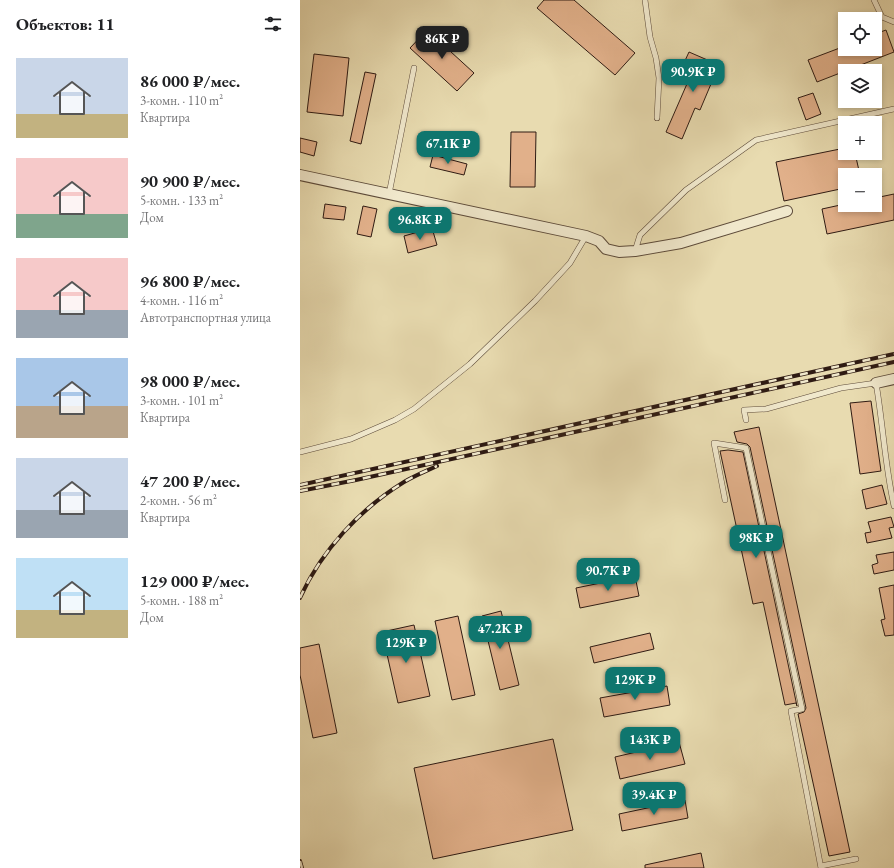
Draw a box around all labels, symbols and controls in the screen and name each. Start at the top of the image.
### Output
map controls [838,12,882,212]
button: locate [838,12,882,56]
text: Объектов: 11 [16,13,115,35]
icon: filters [262,13,284,35]
pin: 86K ₽ [414,26,470,60]
text: 86K ₽ [425,30,459,47]
pin: 90.9K ₽ [656,59,730,93]
text: 90.9K ₽ [671,63,715,80]
button: layers [838,64,882,108]
text: 86 000 ₽/мес. [140,70,240,92]
icon: home [48,74,96,122]
text: 3-комн. · 110 m² [140,92,223,109]
text: Квартира [140,109,190,126]
button: + [838,116,882,160]
pin: 67.1K ₽ [411,131,485,165]
text: 67.1K ₽ [426,135,470,152]
button: − [838,168,882,212]
text: 90 900 ₽/мес. [140,170,240,192]
icon: home [48,174,96,222]
text: 5-комн. · 133 m² [140,192,223,209]
pin: 96.8K ₽ [383,207,457,241]
text: Дом [140,209,164,226]
text: 96.8K ₽ [398,211,442,228]
text: 96 800 ₽/мес. [140,270,240,292]
icon: home [48,274,96,322]
text: 4-комн. · 116 m² [140,292,223,309]
text: Автотранспортная улица [140,309,271,326]
text: 98 000 ₽/мес. [140,370,240,392]
icon: home [48,374,96,422]
text: 3-комн. · 101 m² [140,392,223,409]
text: Квартира [140,409,190,426]
text: 47 200 ₽/мес. [140,470,240,492]
icon: home [48,474,96,522]
text: 2-комн. · 56 m² [140,492,217,509]
text: Квартира [140,509,190,526]
pin: 98K ₽ [728,525,784,559]
text: 98K ₽ [739,529,773,546]
pin: 90.7K ₽ [571,558,645,592]
text: 90.7K ₽ [586,562,630,579]
text: 129 000 ₽/мес. [140,570,249,592]
icon: home [48,574,96,622]
text: 5-комн. · 188 m² [140,592,223,609]
text: Дом [140,609,164,626]
pin: 47.2K ₽ [463,616,537,650]
text: 47.2K ₽ [478,620,522,637]
pin: 129K ₽ [373,630,439,664]
text: 129K ₽ [385,634,427,651]
pin: 129K ₽ [602,667,668,701]
text: 129K ₽ [614,671,656,688]
pin: 143K ₽ [617,727,683,761]
text: 143K ₽ [629,731,671,748]
pin: 39.4K ₽ [617,782,691,816]
text: 39.4K ₽ [632,786,676,803]

